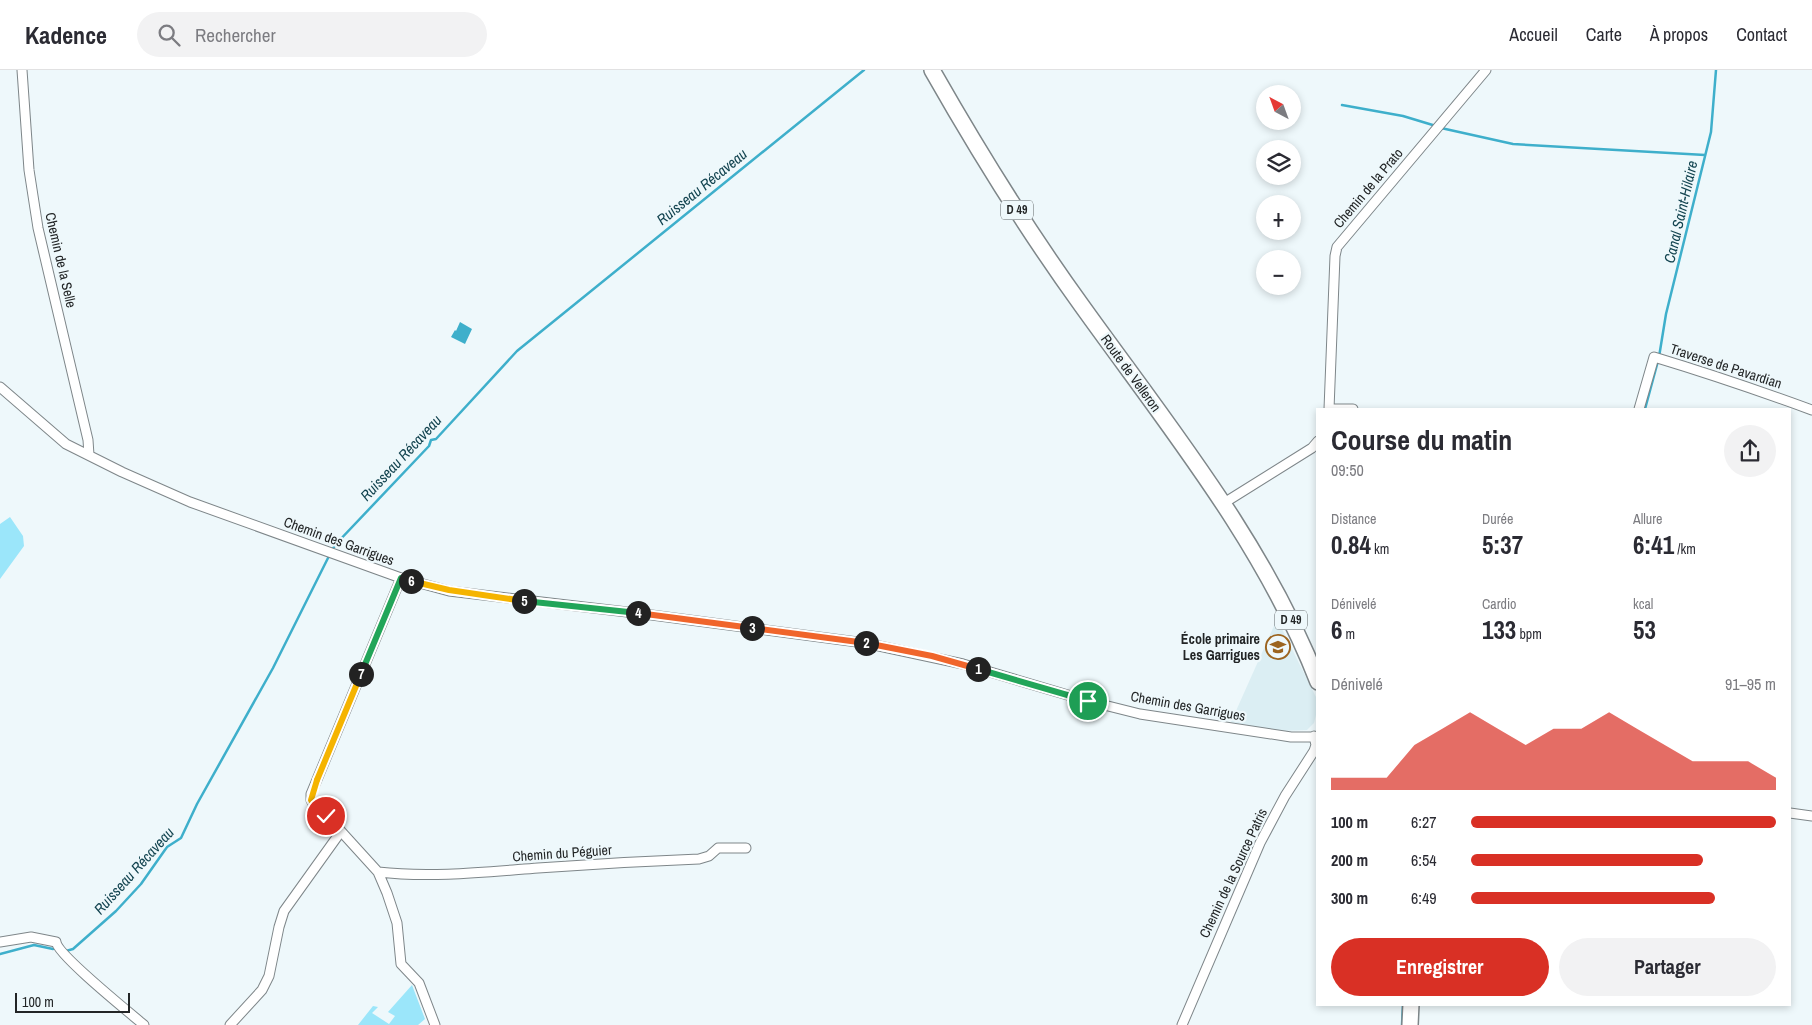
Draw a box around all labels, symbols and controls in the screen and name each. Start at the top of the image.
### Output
search box [137,12,487,57]
text: Kadence [25,19,107,51]
icon: search [155,21,183,49]
text: Rechercher [195,22,276,48]
text: Accueil [1509,22,1558,47]
text: Carte [1586,22,1622,47]
text: À propos [1650,22,1708,47]
text: Contact [1736,22,1787,47]
north arrow [1256,85,1301,130]
map controls [1256,85,1301,295]
button: layers [1256,140,1301,185]
water label: Ruisseau Récaveau [652,144,751,230]
street label: Chemin de la Prato [1329,144,1407,232]
water label: Canal Saint-Hilaire [1659,158,1703,265]
button: + [1256,195,1301,240]
road number: D 49 [1001,200,1033,220]
street label: Chemin de la Selle [41,211,81,309]
button: − [1256,250,1301,295]
street label: Route de Velleron [1097,331,1165,415]
street label: Traverse de Pavardian [1668,339,1784,393]
water label: Ruisseau Récaveau [355,410,446,505]
text: Course du matin [1331,421,1512,459]
button: share [1724,425,1776,477]
text: 09:50 [1331,459,1364,481]
text: Distance [1331,510,1376,528]
text: Durée [1482,510,1513,528]
text: Allure [1633,510,1662,528]
street label: Chemin des Garrigues [281,513,397,569]
text: 0.84 [1331,528,1371,562]
text: 5:37 [1482,528,1523,562]
text: 6:41 [1633,528,1674,562]
text: km [1371,540,1389,558]
text: /km [1674,540,1696,558]
pin: 6 [398,568,424,594]
text: 6 [408,572,415,590]
pin: 5 [512,588,536,614]
text: 5 [521,592,528,610]
text: Dénivelé [1331,595,1376,613]
text: Cardio [1482,595,1516,613]
text: kcal [1633,595,1653,613]
pin: 4 [626,600,650,626]
text: 4 [635,604,642,622]
road number: D 49 [1275,610,1307,630]
text: 6 [1331,613,1342,647]
text: 133 [1482,613,1516,647]
text: 53 [1633,613,1656,647]
pin: 3 [740,616,764,640]
text: 3 [749,619,756,637]
text: m [1342,625,1355,643]
text: bpm [1516,625,1542,643]
pin: 2 [854,630,878,656]
place label: École primaire Les Garrigues [1181,630,1260,664]
text: 2 [863,634,870,652]
school or university icon: École primaire Les Garrigues [1265,634,1291,660]
pin: 1 [966,656,990,682]
text: 1 [975,660,982,678]
pin: 7 [348,662,374,686]
text: 7 [358,665,365,683]
text: Dénivelé [1331,673,1383,695]
text: 91–95 m [1725,673,1776,695]
pin [1067,680,1109,722]
icon: arrive [1074,687,1102,715]
street label: Chemin des Garrigues [1129,687,1247,725]
pin [305,795,347,837]
icon: check [312,802,340,830]
street label: Chemin de la Source Patris [1195,805,1271,941]
text: 100 m [1331,811,1368,833]
text: 6:27 [1411,811,1437,833]
water label: Ruisseau Récaveau [89,822,179,919]
street label: Chemin du Péguier [512,841,612,865]
text: 200 m [1331,849,1368,871]
text: 6:54 [1411,849,1437,871]
text: 300 m [1331,887,1368,909]
text: 6:49 [1411,887,1437,909]
button: Enregistrer [1331,938,1549,996]
button: Partager [1559,938,1776,996]
scale bar [15,990,130,1013]
text: 100 m [22,993,54,1011]

